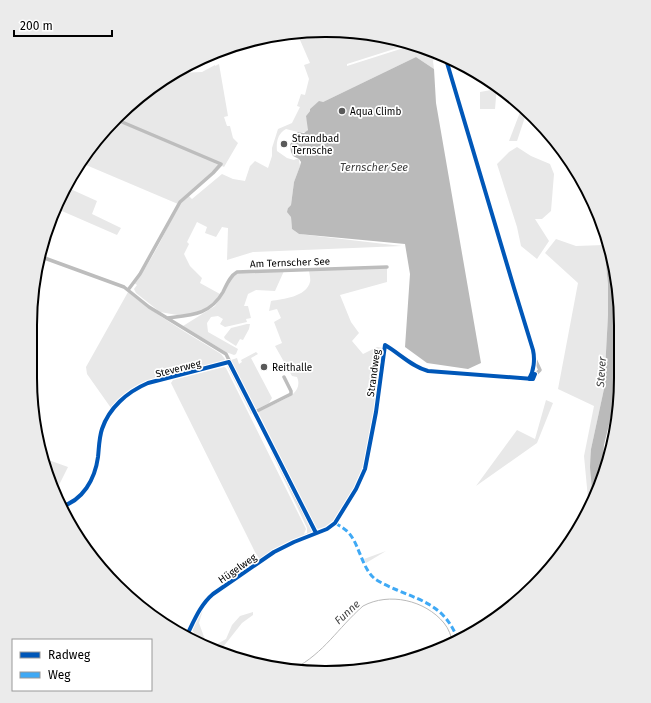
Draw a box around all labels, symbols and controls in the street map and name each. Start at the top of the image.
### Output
scale bar [14,12,112,38]
text: 200 m [20,19,53,33]
marker: Aqua Climb [337,106,347,116]
place label: Aqua Climb [350,106,401,118]
place label: Strandbad Ternsche [292,133,339,157]
marker: Strandbad Ternsche [279,139,289,149]
water label: Ternscher See [340,161,408,174]
street label: Am Ternscher See [250,256,330,270]
street label: Strandweg [365,348,383,398]
water label: Stever [594,356,609,389]
street label: Steverweg [154,357,203,380]
marker: Reithalle [259,362,269,372]
place label: Reithalle [272,362,312,374]
street label: Hügelweg [216,551,260,586]
water label: Funne [332,597,363,627]
legend [12,639,152,691]
text: Radweg [48,648,91,662]
text: Weg [48,668,71,682]

